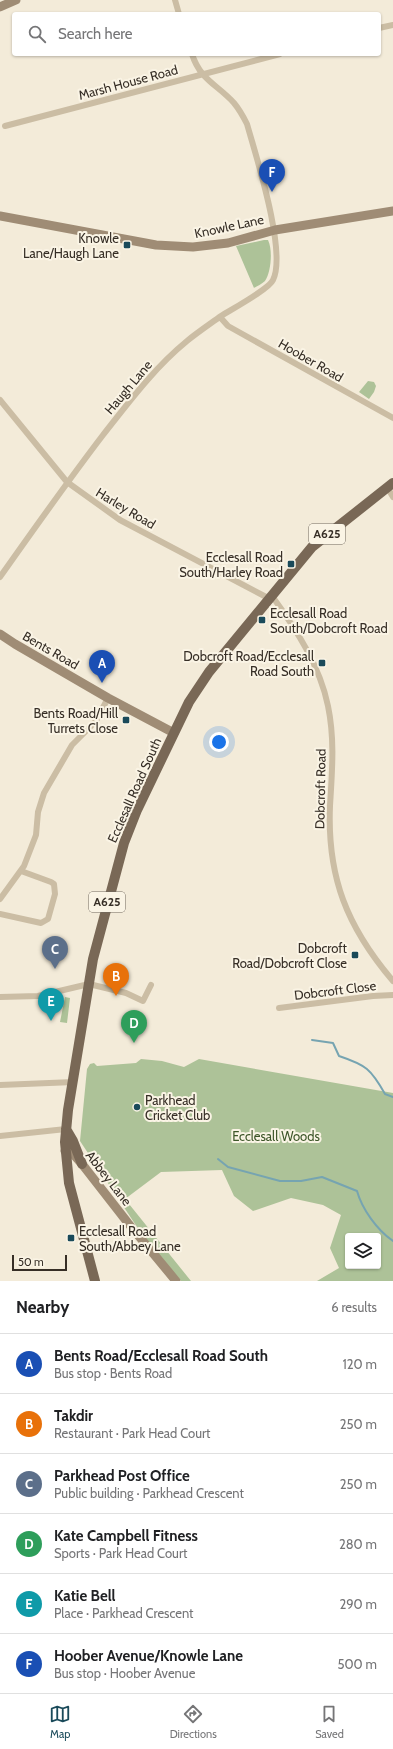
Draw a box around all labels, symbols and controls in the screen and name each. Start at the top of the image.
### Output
search box [12,12,381,56]
icon: search [26,23,48,45]
text: Search here [58,25,133,43]
street label: Marsh House Road [77,61,179,103]
pin: F [259,159,285,192]
street label: Knowle Lane [193,211,265,241]
place label: Knowle Lane/Haugh Lane [23,230,119,261]
marker: Knowle Lane/Haugh Lane [122,240,132,250]
street label: Hoober Road [276,335,346,385]
street label: Haugh Lane [101,357,155,417]
street label: Harley Road [93,484,159,532]
road number: A625 [309,524,345,544]
place label: Ecclesall Road South/Harley Road [179,549,283,580]
marker: Ecclesall Road South/Harley Road [286,559,296,569]
place label: Ecclesall Road South/Dobcroft Road [270,605,388,636]
marker: Ecclesall Road South/Dobcroft Road [257,615,267,625]
street label: Bents Road [20,627,82,673]
place label: Dobcroft Road/Ecclesall Road South [183,648,314,679]
pin: A [89,650,115,683]
marker: Dobcroft Road/Ecclesall Road South [317,658,327,668]
place label: Bents Road/Hill Turrets Close [33,705,118,736]
marker: Bents Road/Hill Turrets Close [121,715,131,725]
your location [209,732,229,752]
street label: Ecclesall Road South [104,735,164,845]
street label: Dobcroft Road [311,749,329,829]
road number: A625 [89,892,125,912]
pin: C [42,936,68,969]
place label: Dobcroft Road/Dobcroft Close [232,940,348,971]
marker: Dobcroft Road/Dobcroft Close [350,950,360,960]
pin: B [103,963,129,996]
street label: Dobcroft Close [293,977,377,1003]
pin: E [38,988,64,1021]
pin: D [121,1010,147,1043]
place label: Parkhead Cricket Club [145,1092,210,1123]
marker: Parkhead Cricket Club [132,1102,142,1112]
park label: Ecclesall Woods [232,1128,320,1144]
street label: Abbey Lane [83,1147,136,1209]
place label: Ecclesall Road South/Abbey Lane [79,1223,181,1254]
marker: Ecclesall Road South/Abbey Lane [66,1233,76,1243]
map controls [345,1233,381,1269]
button: layers [345,1233,381,1269]
scale bar [12,1253,67,1272]
text: 50 m [18,1255,44,1269]
text: Nearby [16,1297,69,1317]
text: 6 results [331,1299,377,1315]
text: Bents Road/Ecclesall Road South [54,1347,268,1365]
text: A [25,1356,33,1372]
text: 120 m [343,1356,377,1372]
text: Bus stop · Bents Road [54,1365,172,1381]
text: Takdir [54,1407,93,1425]
text: B [25,1416,33,1432]
text: 250 m [340,1416,377,1432]
text: Restaurant · Park Head Court [54,1425,210,1441]
text: Parkhead Post Office [54,1467,190,1485]
text: C [25,1476,33,1492]
text: 250 m [340,1476,377,1492]
text: Public building · Parkhead Crescent [54,1485,244,1501]
text: Kate Campbell Fitness [54,1527,198,1545]
text: D [24,1536,34,1552]
text: 280 m [339,1536,377,1552]
text: Sports · Park Head Court [54,1545,187,1561]
text: Katie Bell [54,1587,116,1605]
text: E [25,1596,33,1612]
text: 290 m [339,1596,377,1612]
text: Place · Parkhead Crescent [54,1605,194,1621]
text: Hoober Avenue/Knowle Lane [54,1647,243,1665]
text: F [26,1656,32,1672]
text: 500 m [337,1656,377,1672]
text: Bus stop · Hoober Avenue [54,1665,195,1681]
tab: Map [49,1703,71,1741]
tab: Directions [170,1703,217,1741]
tab: Saved [315,1703,344,1741]

